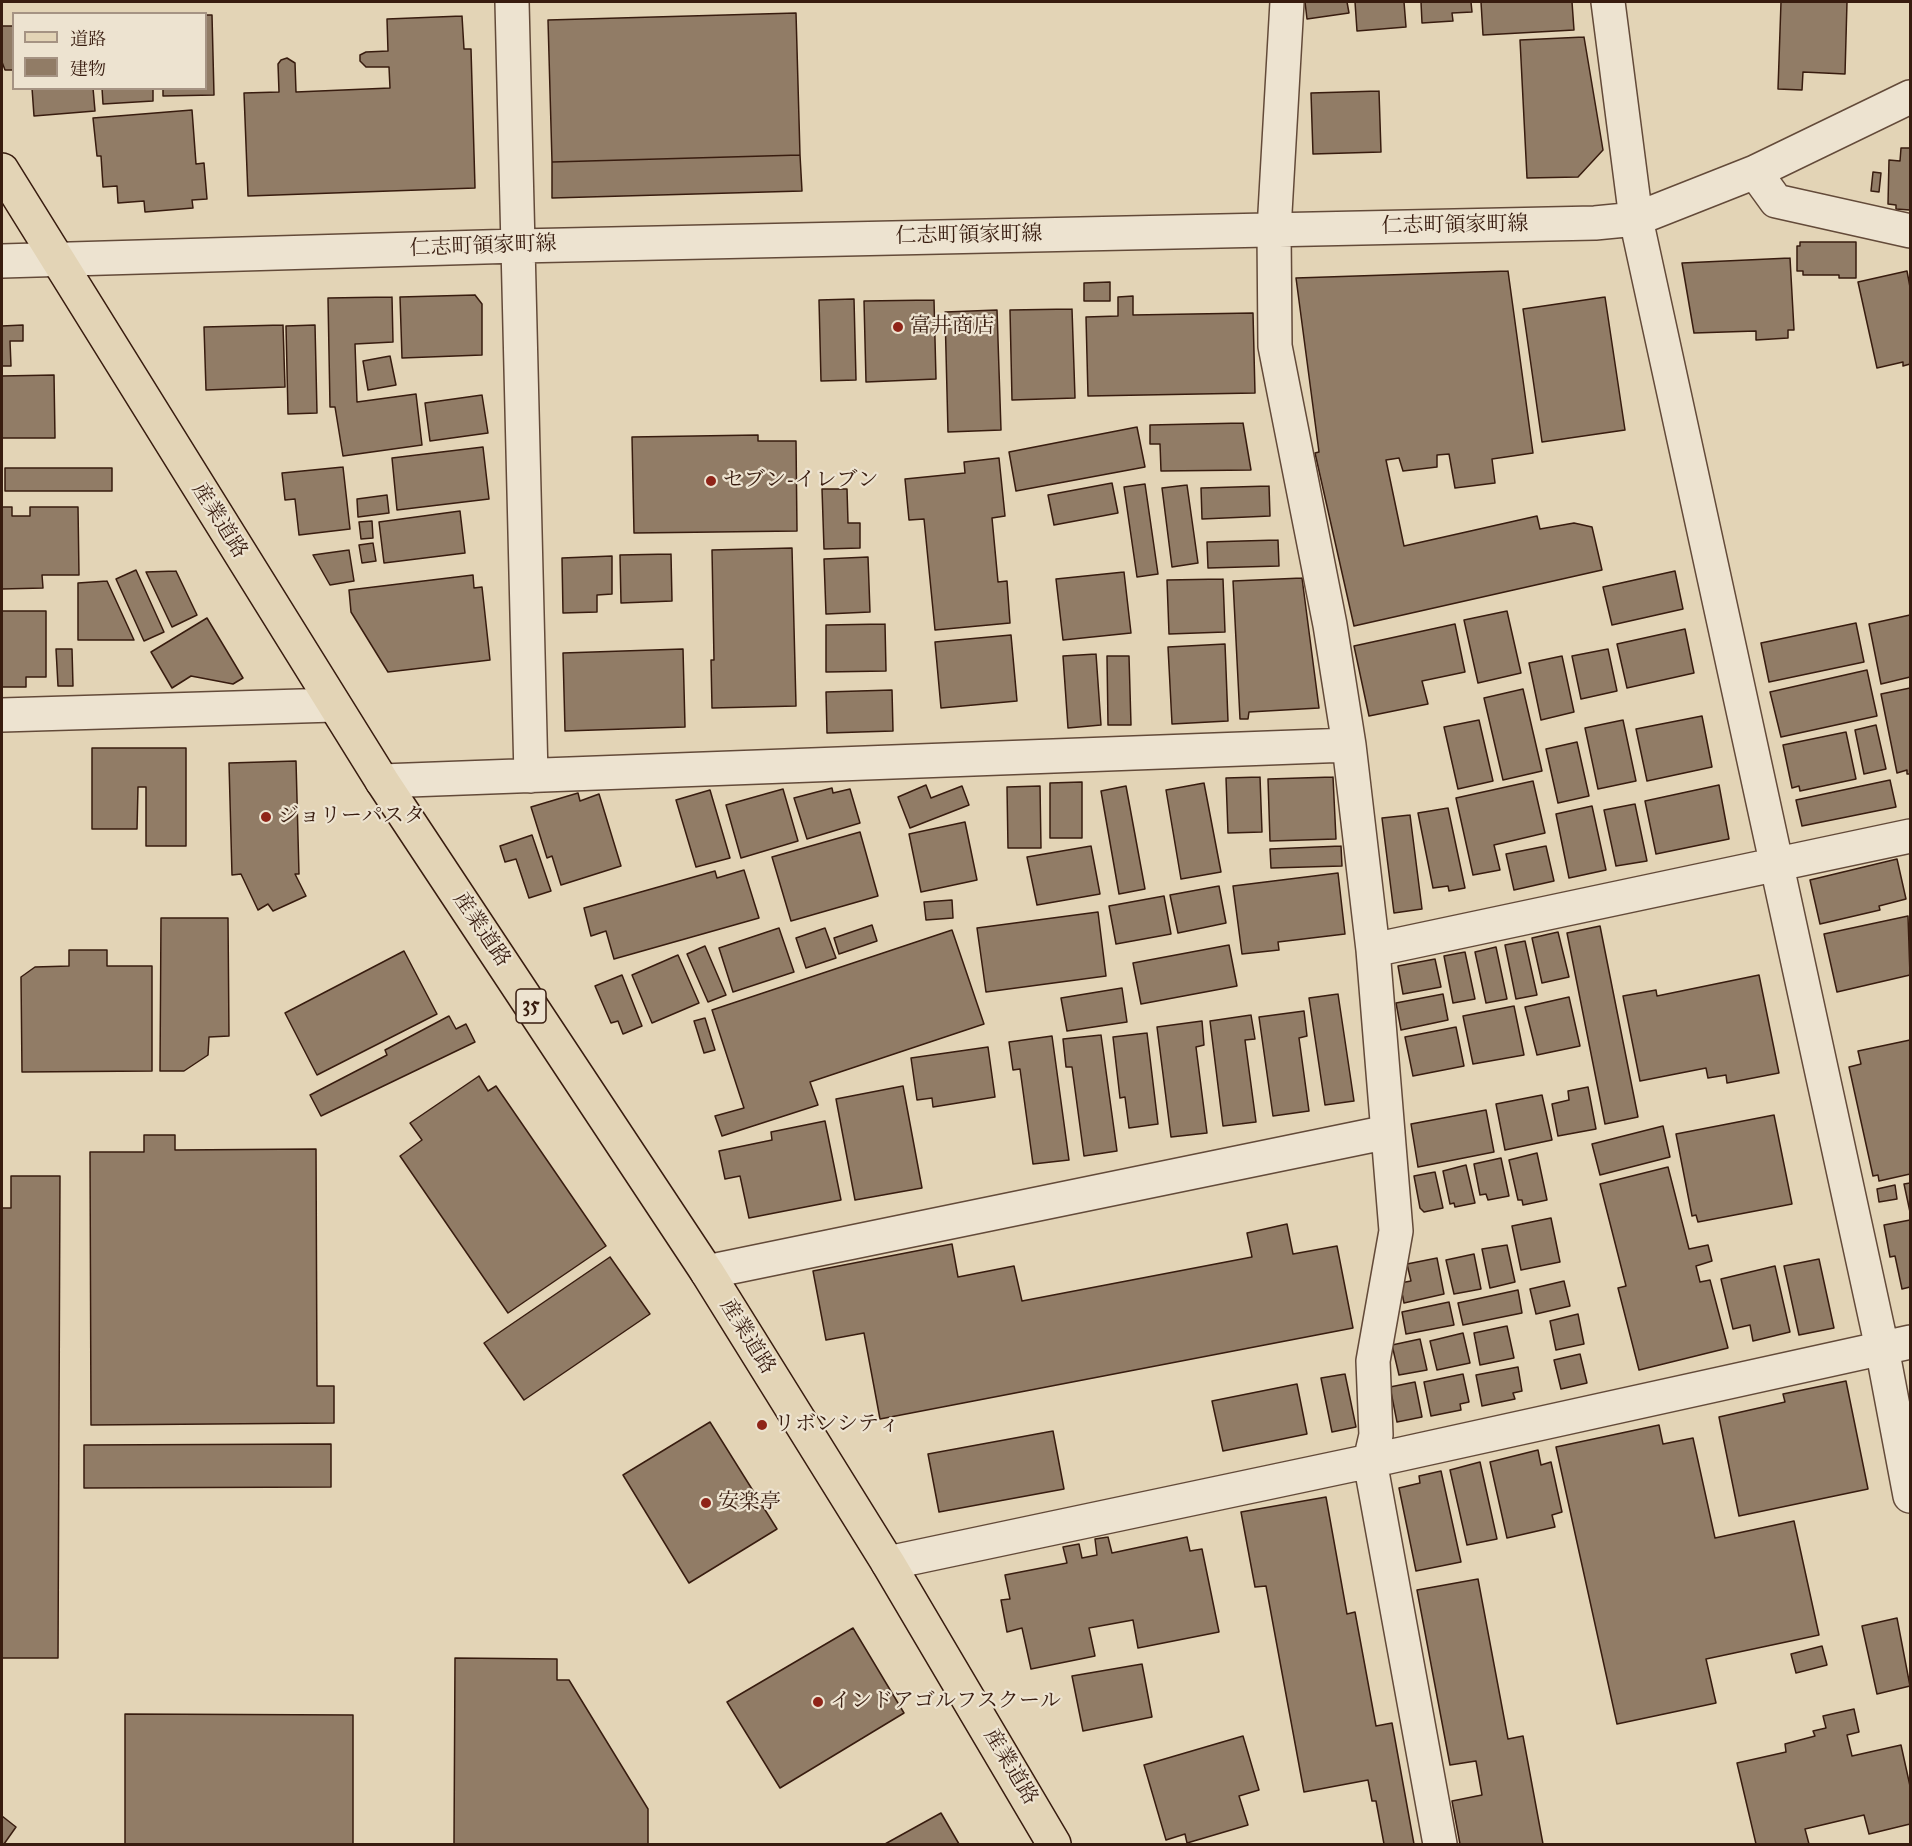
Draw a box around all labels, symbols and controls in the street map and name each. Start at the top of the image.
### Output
legend [12,12,207,90]
text: 道路 [70,28,106,50]
text: 建物 [70,58,106,80]
street label: 仁志町領家町線 [1381,212,1529,240]
street label: 仁志町領家町線 [895,222,1043,250]
street label: 仁志町領家町線 [409,232,557,262]
place label: 富井商店 [910,314,994,340]
marker: 富井商店 [891,320,905,334]
place label: セブン-イレブン [723,468,879,494]
marker: セブン-イレブン [704,474,718,488]
street label: 産業道路 [186,479,252,563]
place label: ジョリーパスタ [278,804,425,830]
marker: ジョリーパスタ [259,810,273,824]
street label: 産業道路 [447,888,515,972]
road number: 35 [516,989,546,1023]
street label: 産業道路 [714,1295,780,1379]
place label: リボンシティ [774,1412,900,1438]
marker: リボンシティ [755,1418,769,1432]
place label: 安楽亭 [718,1490,781,1516]
marker: 安楽亭 [699,1496,713,1510]
place label: インドアゴルフスクール [830,1689,1061,1715]
marker: インドアゴルフスクール [811,1695,825,1709]
street label: 産業道路 [978,1725,1042,1809]

